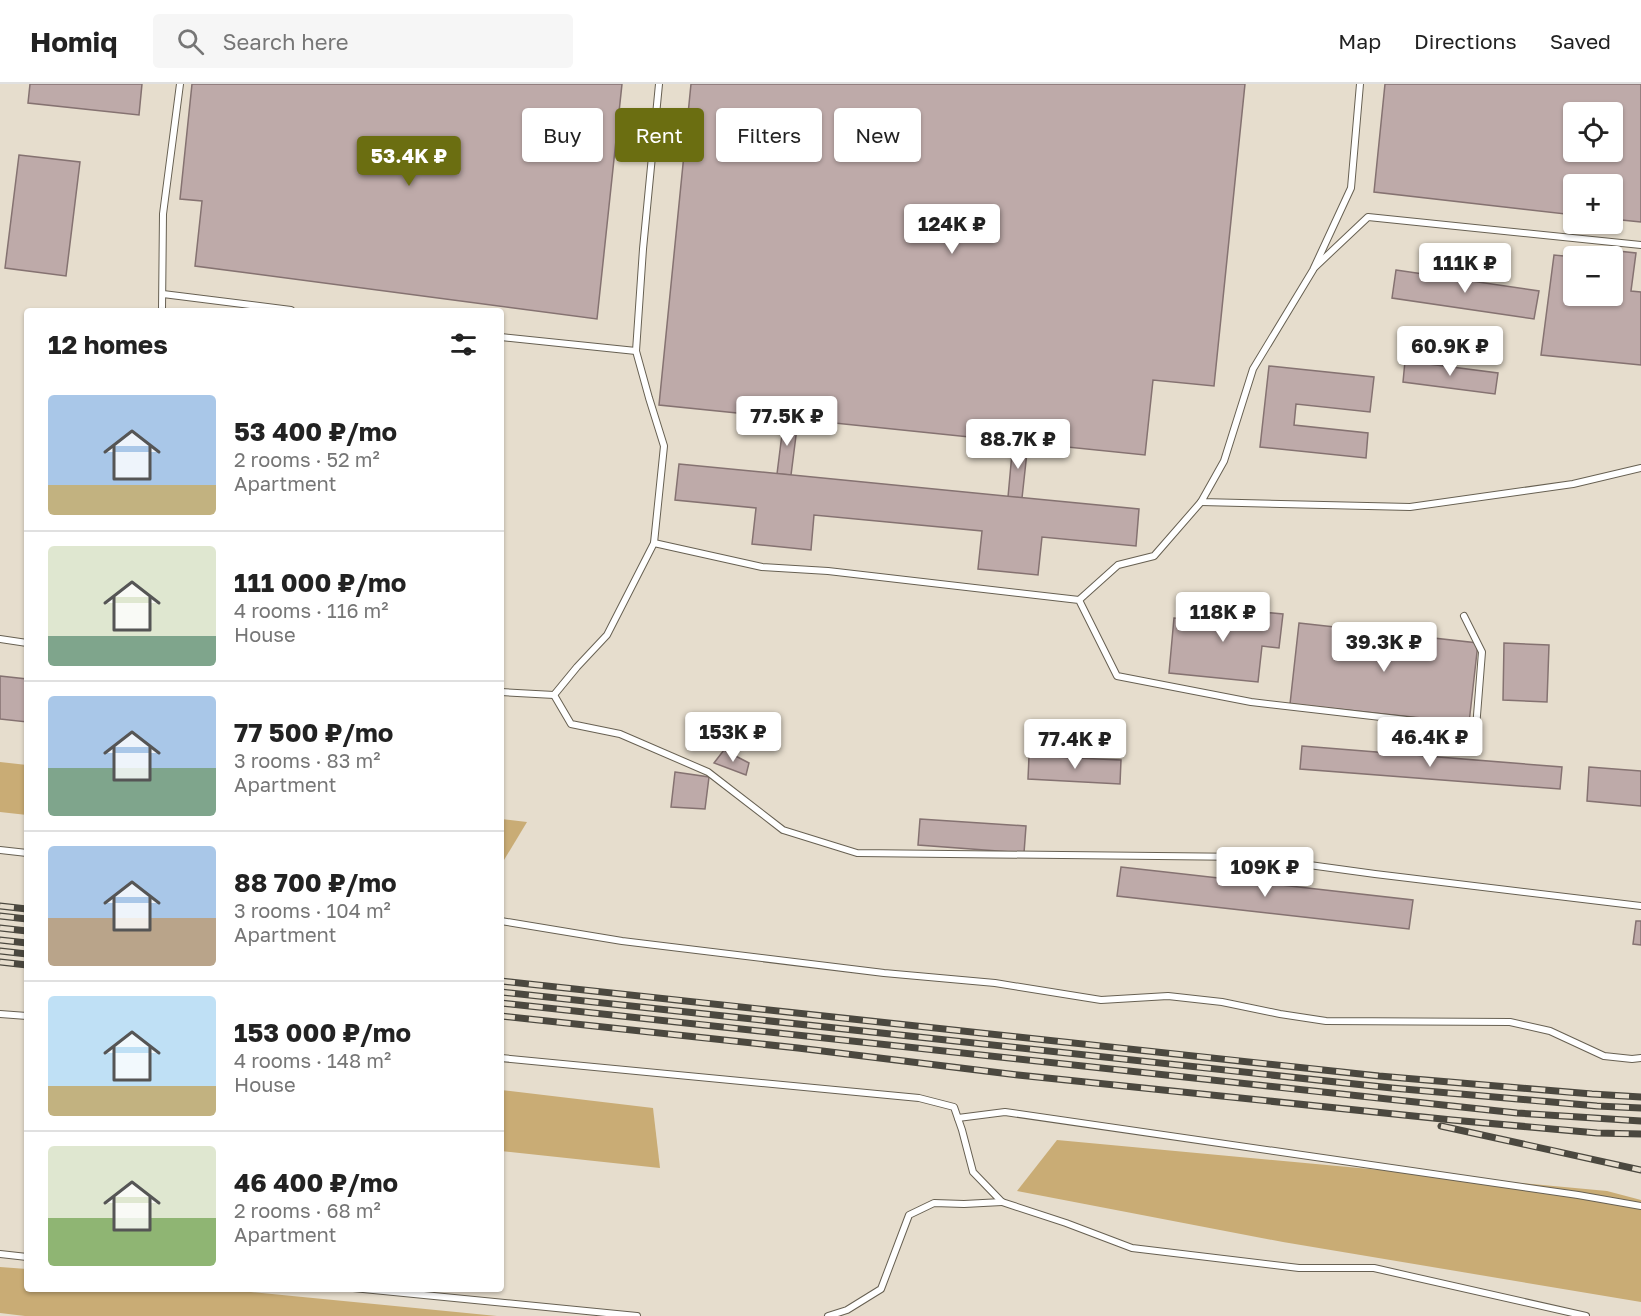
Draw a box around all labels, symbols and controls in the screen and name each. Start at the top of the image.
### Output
search box [153,14,573,68]
text: Homiq [30,25,117,58]
icon: search [174,25,207,58]
text: Search here [222,28,349,55]
text: Map [1338,28,1381,54]
text: Directions [1414,28,1517,54]
text: Saved [1550,28,1611,54]
map controls [1563,102,1623,306]
button: locate [1563,102,1623,162]
chip: Buy [522,108,603,162]
chip: Rent [615,108,704,162]
chip: Filters [716,108,822,162]
chip: New [834,108,921,162]
pin: 53.4K ₽ [354,136,464,187]
text: 53.4K ₽ [371,143,447,167]
button: + [1563,174,1623,234]
pin: 124K ₽ [903,204,1001,255]
text: 124K ₽ [918,211,986,235]
pin: 111K ₽ [1416,243,1514,294]
button: − [1563,246,1623,306]
text: 111K ₽ [1433,250,1497,274]
pin: 60.9K ₽ [1395,326,1505,377]
icon: filters [447,328,480,361]
text: 12 homes [48,329,168,360]
text: 60.9K ₽ [1411,333,1489,357]
pin: 77.5K ₽ [732,396,842,447]
text: 77.5K ₽ [750,403,824,427]
text: 53 400 ₽/mo [234,416,397,447]
icon: home [96,419,168,491]
pin: 88.7K ₽ [963,419,1073,470]
text: 88.7K ₽ [980,426,1056,450]
text: 2 rooms · 52 m² [234,447,380,471]
text: Apartment [234,471,337,495]
text: 111 000 ₽/mo [234,567,406,598]
icon: home [96,570,168,642]
pin: 118K ₽ [1174,592,1272,643]
text: 4 rooms · 116 m² [234,598,389,622]
text: 118K ₽ [1190,599,1256,623]
text: House [234,622,296,646]
pin: 39.3K ₽ [1329,622,1439,673]
text: 39.3K ₽ [1346,629,1422,653]
pin: 153K ₽ [684,712,782,763]
text: 77 500 ₽/mo [234,717,393,748]
pin: 46.4K ₽ [1375,717,1485,768]
text: 153K ₽ [699,719,767,743]
pin: 77.4K ₽ [1020,719,1130,770]
icon: home [96,720,168,792]
text: 46.4K ₽ [1391,724,1469,748]
text: 77.4K ₽ [1038,726,1112,750]
text: 3 rooms · 83 m² [234,748,380,772]
text: Apartment [234,772,337,796]
pin: 109K ₽ [1216,847,1314,898]
text: 109K ₽ [1231,854,1300,878]
text: 88 700 ₽/mo [234,867,397,898]
icon: home [96,870,168,942]
text: 3 rooms · 104 m² [234,898,391,922]
text: Apartment [234,922,337,946]
text: 153 000 ₽/mo [234,1017,411,1048]
icon: home [96,1020,168,1092]
text: 4 rooms · 148 m² [234,1048,391,1072]
text: House [234,1072,296,1096]
text: 46 400 ₽/mo [234,1167,398,1198]
icon: home [96,1170,168,1242]
text: 2 rooms · 68 m² [234,1198,381,1222]
text: Apartment [234,1222,337,1246]

